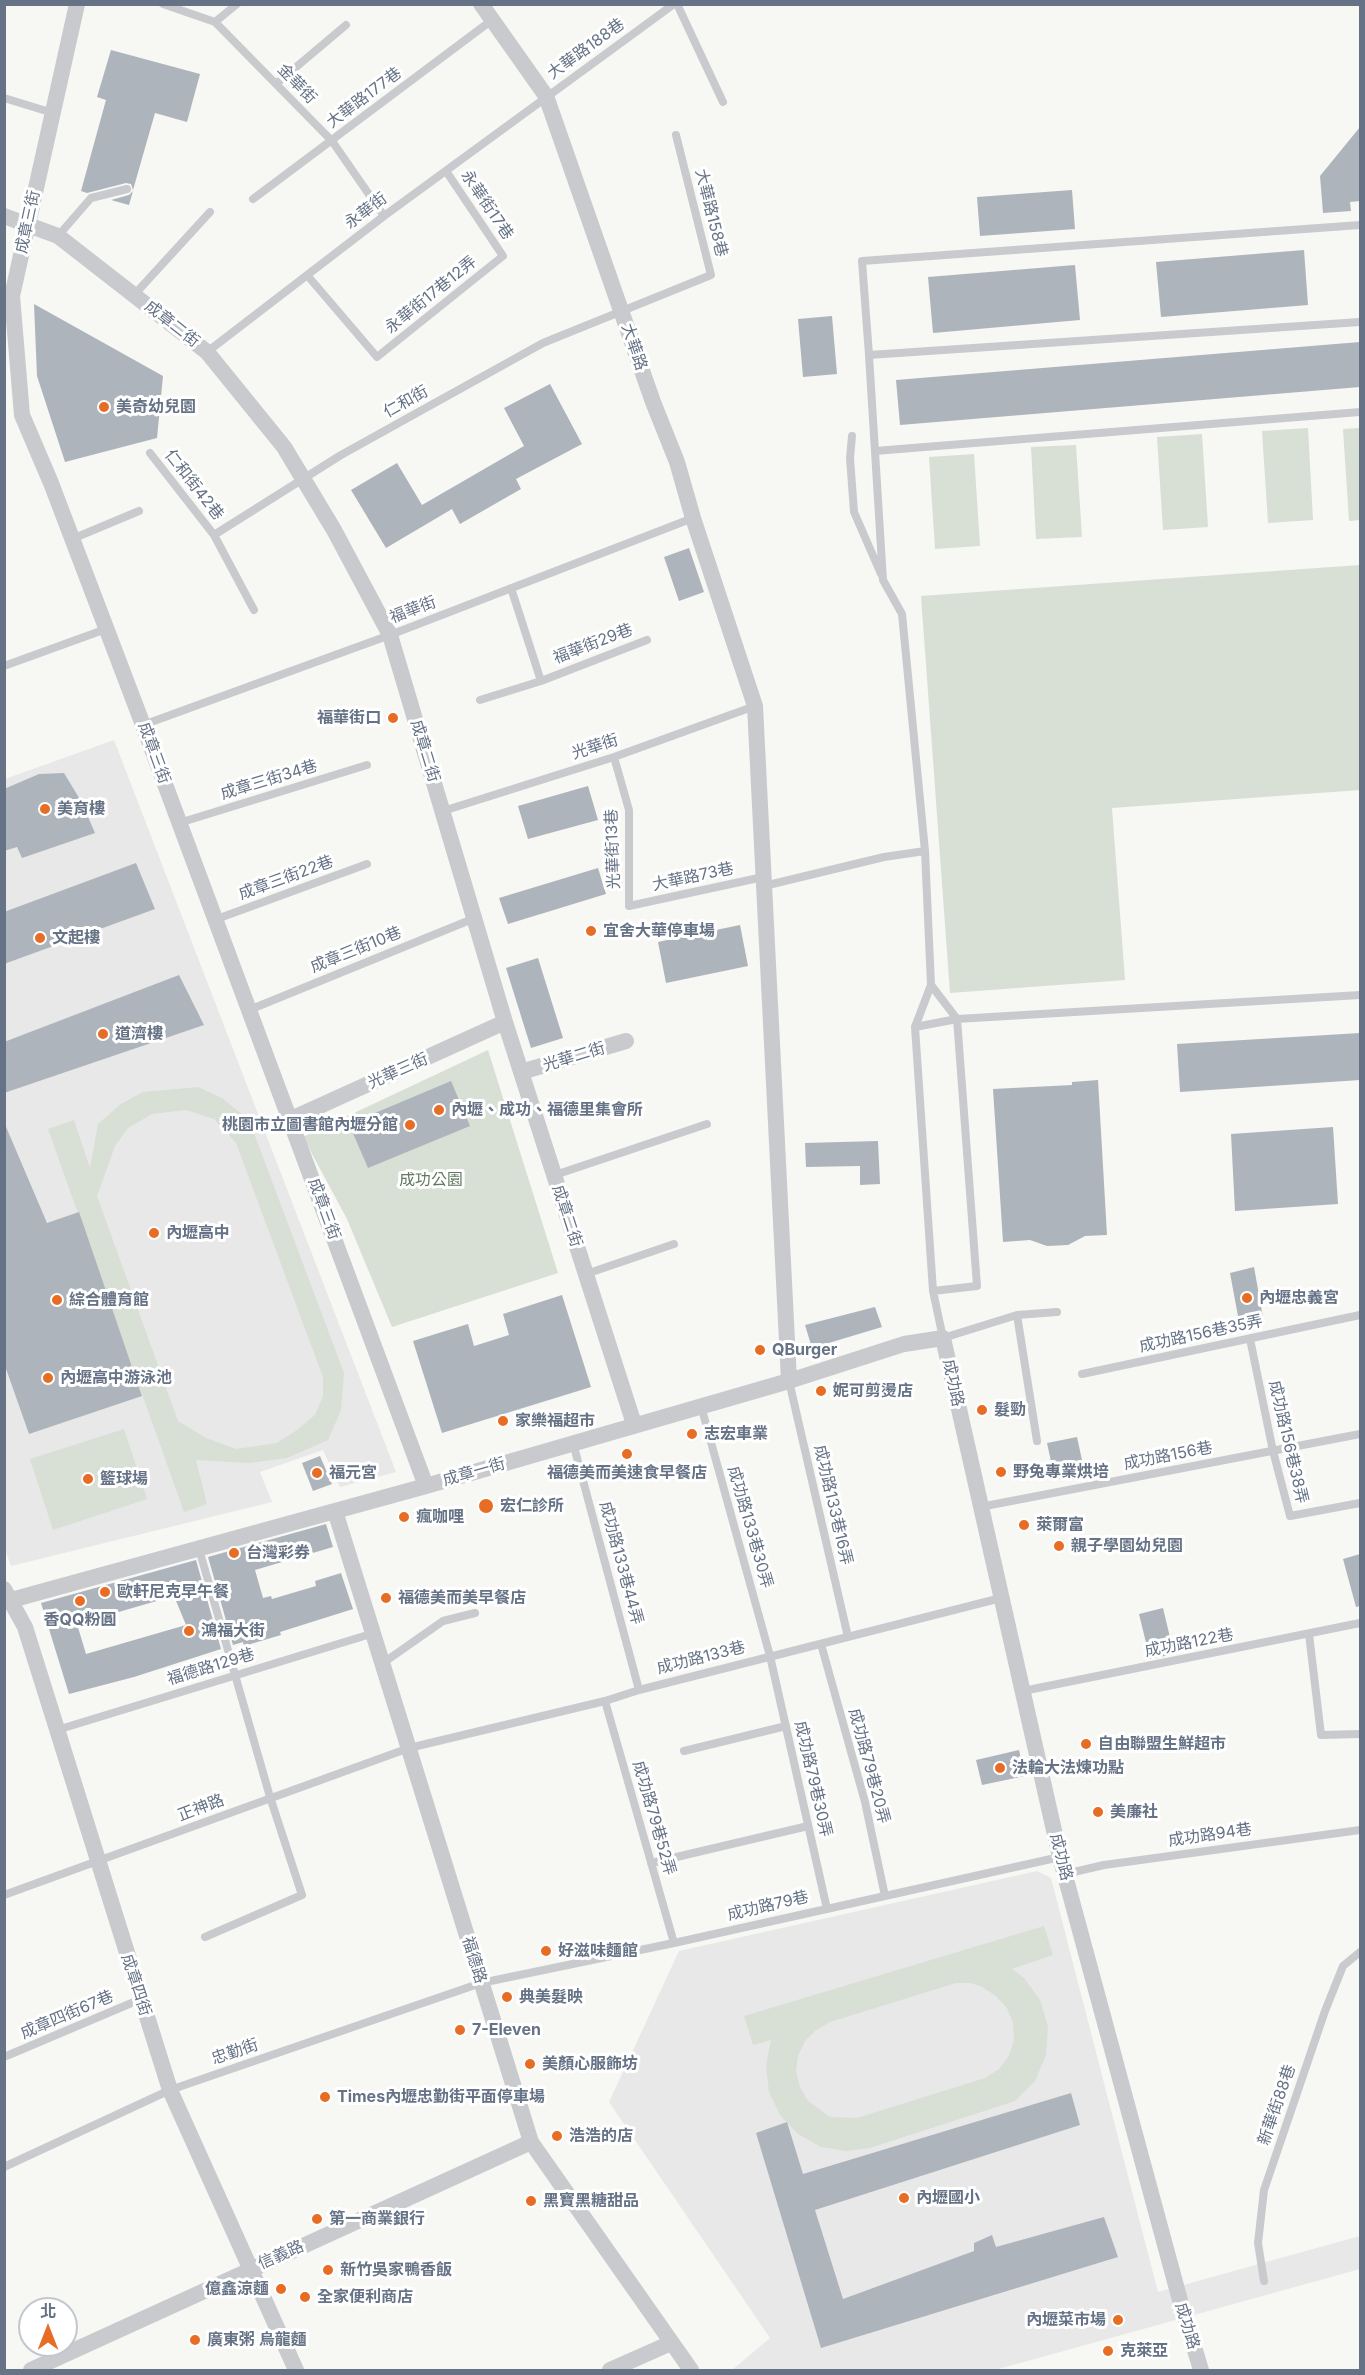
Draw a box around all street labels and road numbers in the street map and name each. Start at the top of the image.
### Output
street label: 大華路188巷 [544,15,628,83]
street label: 金華街 [273,60,321,108]
street label: 大華路177巷 [323,64,405,132]
street label: 永華街17巷 [457,167,517,243]
street label: 大華路158巷 [691,167,731,259]
street label: 成章三街 [12,189,44,255]
street label: 永華街 [341,189,391,233]
street label: 永華街17巷12弄 [382,252,480,338]
street label: 成章二街 [141,297,203,351]
street label: 大華路 [617,321,651,373]
street label: 仁和街 [380,382,432,422]
street label: 仁和街42巷 [161,446,227,524]
street label: 福華街 [387,592,439,628]
street label: 福華街29巷 [550,620,636,668]
street label: 成章二街 [406,718,444,784]
street label: 成章三街 [134,720,174,786]
street label: 光華街 [569,730,621,764]
street label: 成章三街34巷 [218,756,320,804]
street label: 光華街13巷 [602,808,624,890]
street label: 成章三街22巷 [236,852,336,904]
street label: 大華路73巷 [651,859,735,895]
street label: 成章三街10巷 [308,923,404,977]
street label: 光華二街 [541,1038,607,1076]
street label: 光華三街 [365,1049,431,1093]
street label: 成章三街 [304,1176,344,1242]
street label: 成章二街 [548,1183,586,1249]
street label: 成功路156巷35弄 [1137,1312,1265,1356]
street label: 成功路 [939,1358,967,1408]
street label: 成功路156巷38弄 [1264,1378,1312,1506]
street label: 成功路156巷 [1122,1438,1214,1474]
street label: 成功路133巷16弄 [810,1443,856,1567]
street label: 成章一街 [441,1454,507,1490]
street label: 成功路133巷30弄 [723,1464,777,1590]
street label: 成功路133巷44弄 [595,1499,647,1627]
street label: 成功路122巷 [1143,1625,1235,1661]
street label: 成功路133巷 [655,1638,747,1678]
street label: 福德路129巷 [165,1645,257,1689]
street label: 成功路79巷20弄 [844,1706,894,1826]
street label: 成功路79巷30弄 [790,1719,836,1839]
street label: 成功路79巷52弄 [628,1758,680,1878]
street label: 正神路 [175,1790,227,1826]
street label: 成功路94巷 [1167,1820,1253,1850]
street label: 成功路 [1046,1831,1076,1883]
street label: 成功路79巷 [725,1887,811,1925]
street label: 福德路 [458,1934,490,1986]
street label: 成章四街 [117,1952,155,2018]
street label: 成章四街67巷 [18,1987,116,2043]
street label: 忠勤街 [209,2035,261,2069]
street label: 新華街88巷 [1254,2062,1300,2148]
street label: 信義路 [255,2236,307,2274]
street label: 成功路 [1171,2300,1203,2352]

